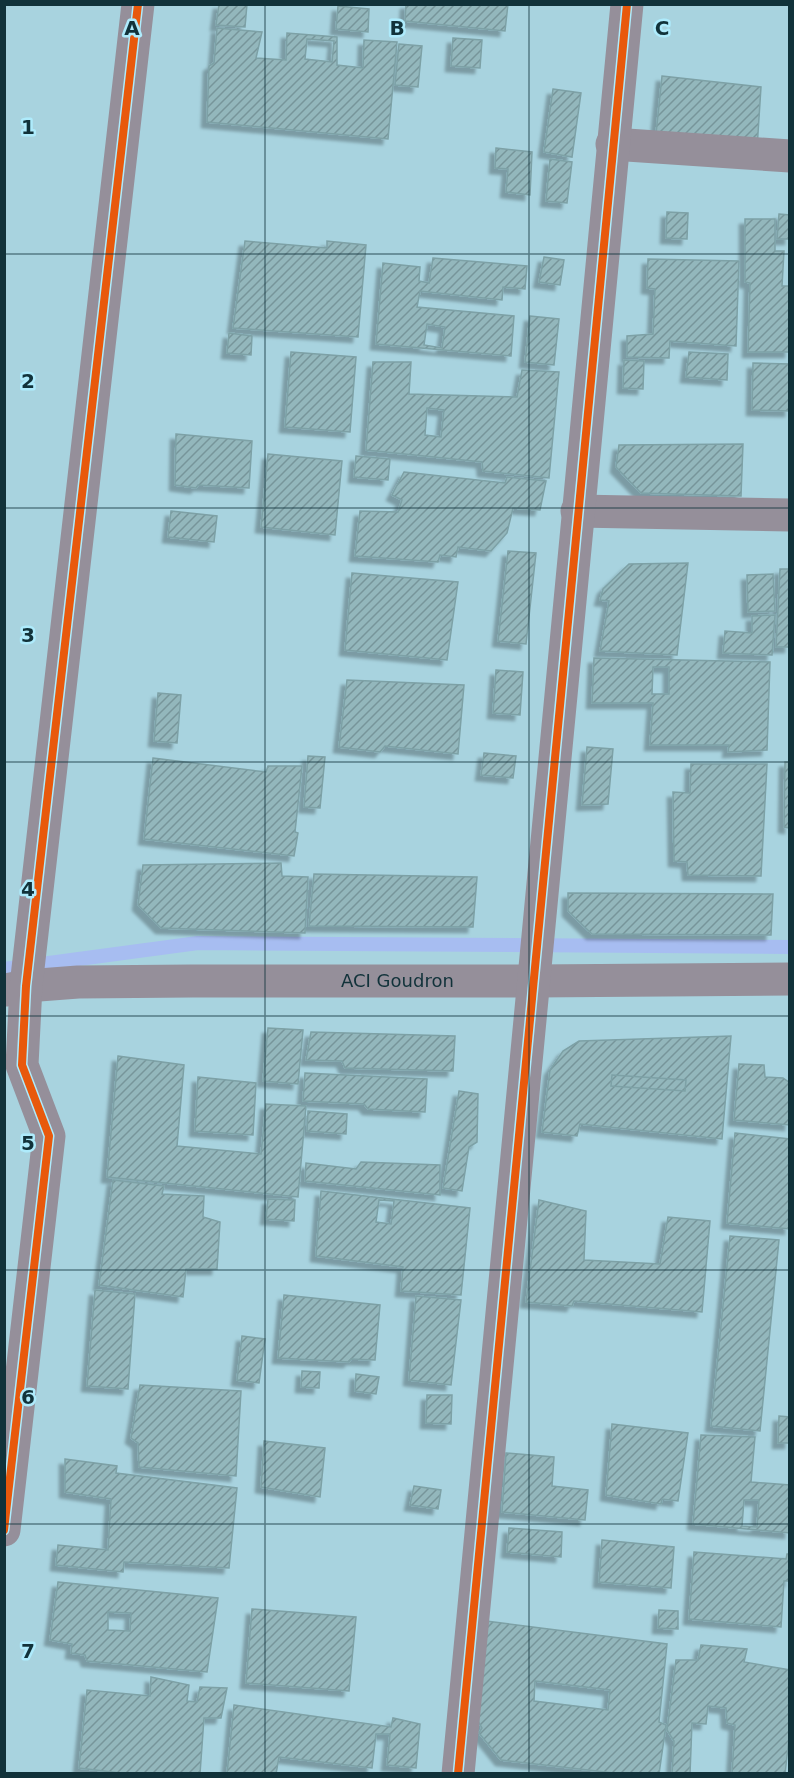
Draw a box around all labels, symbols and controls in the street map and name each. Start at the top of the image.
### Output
text: A [124,16,140,40]
text: B [389,16,405,40]
text: C [655,16,669,40]
text: 1 [21,115,35,139]
text: 2 [21,369,35,393]
text: 3 [21,623,35,647]
text: 4 [21,877,35,901]
street label: ACI Goudron [341,970,454,991]
text: 5 [21,1131,35,1155]
text: 6 [21,1385,35,1409]
text: 7 [21,1639,35,1663]

